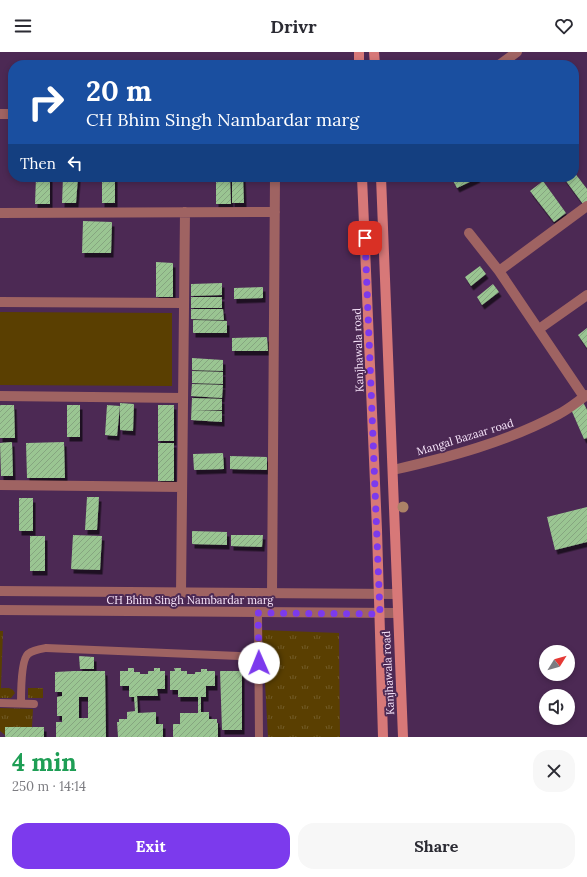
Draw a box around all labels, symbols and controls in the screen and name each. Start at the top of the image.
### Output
icon: menu [12,15,34,37]
text: Drivr [270,15,317,38]
icon: heart [553,15,575,37]
text: 20 m [86,73,152,109]
icon: right [20,76,72,128]
text: CH Bhim Singh Nambardar marg [86,108,359,131]
icon: left [64,152,86,174]
text: Then [20,154,56,173]
pin [348,221,382,255]
icon: arrive [354,227,376,249]
street label: Kanjhawala road [350,307,366,392]
street label: Mangal Bazaar road [415,415,516,458]
street label: CH Bhim Singh Nambardar marg [107,593,274,607]
street label: Kanjhawala road [379,630,397,715]
position arrow [238,642,280,684]
north arrow [539,645,575,681]
map controls [539,645,575,725]
button: sound [539,689,575,725]
text: 4 min [12,747,77,778]
button: close [533,750,575,792]
text: 250 m · 14:14 [12,778,86,795]
button: Exit [12,823,290,869]
button: Share [298,823,575,869]

